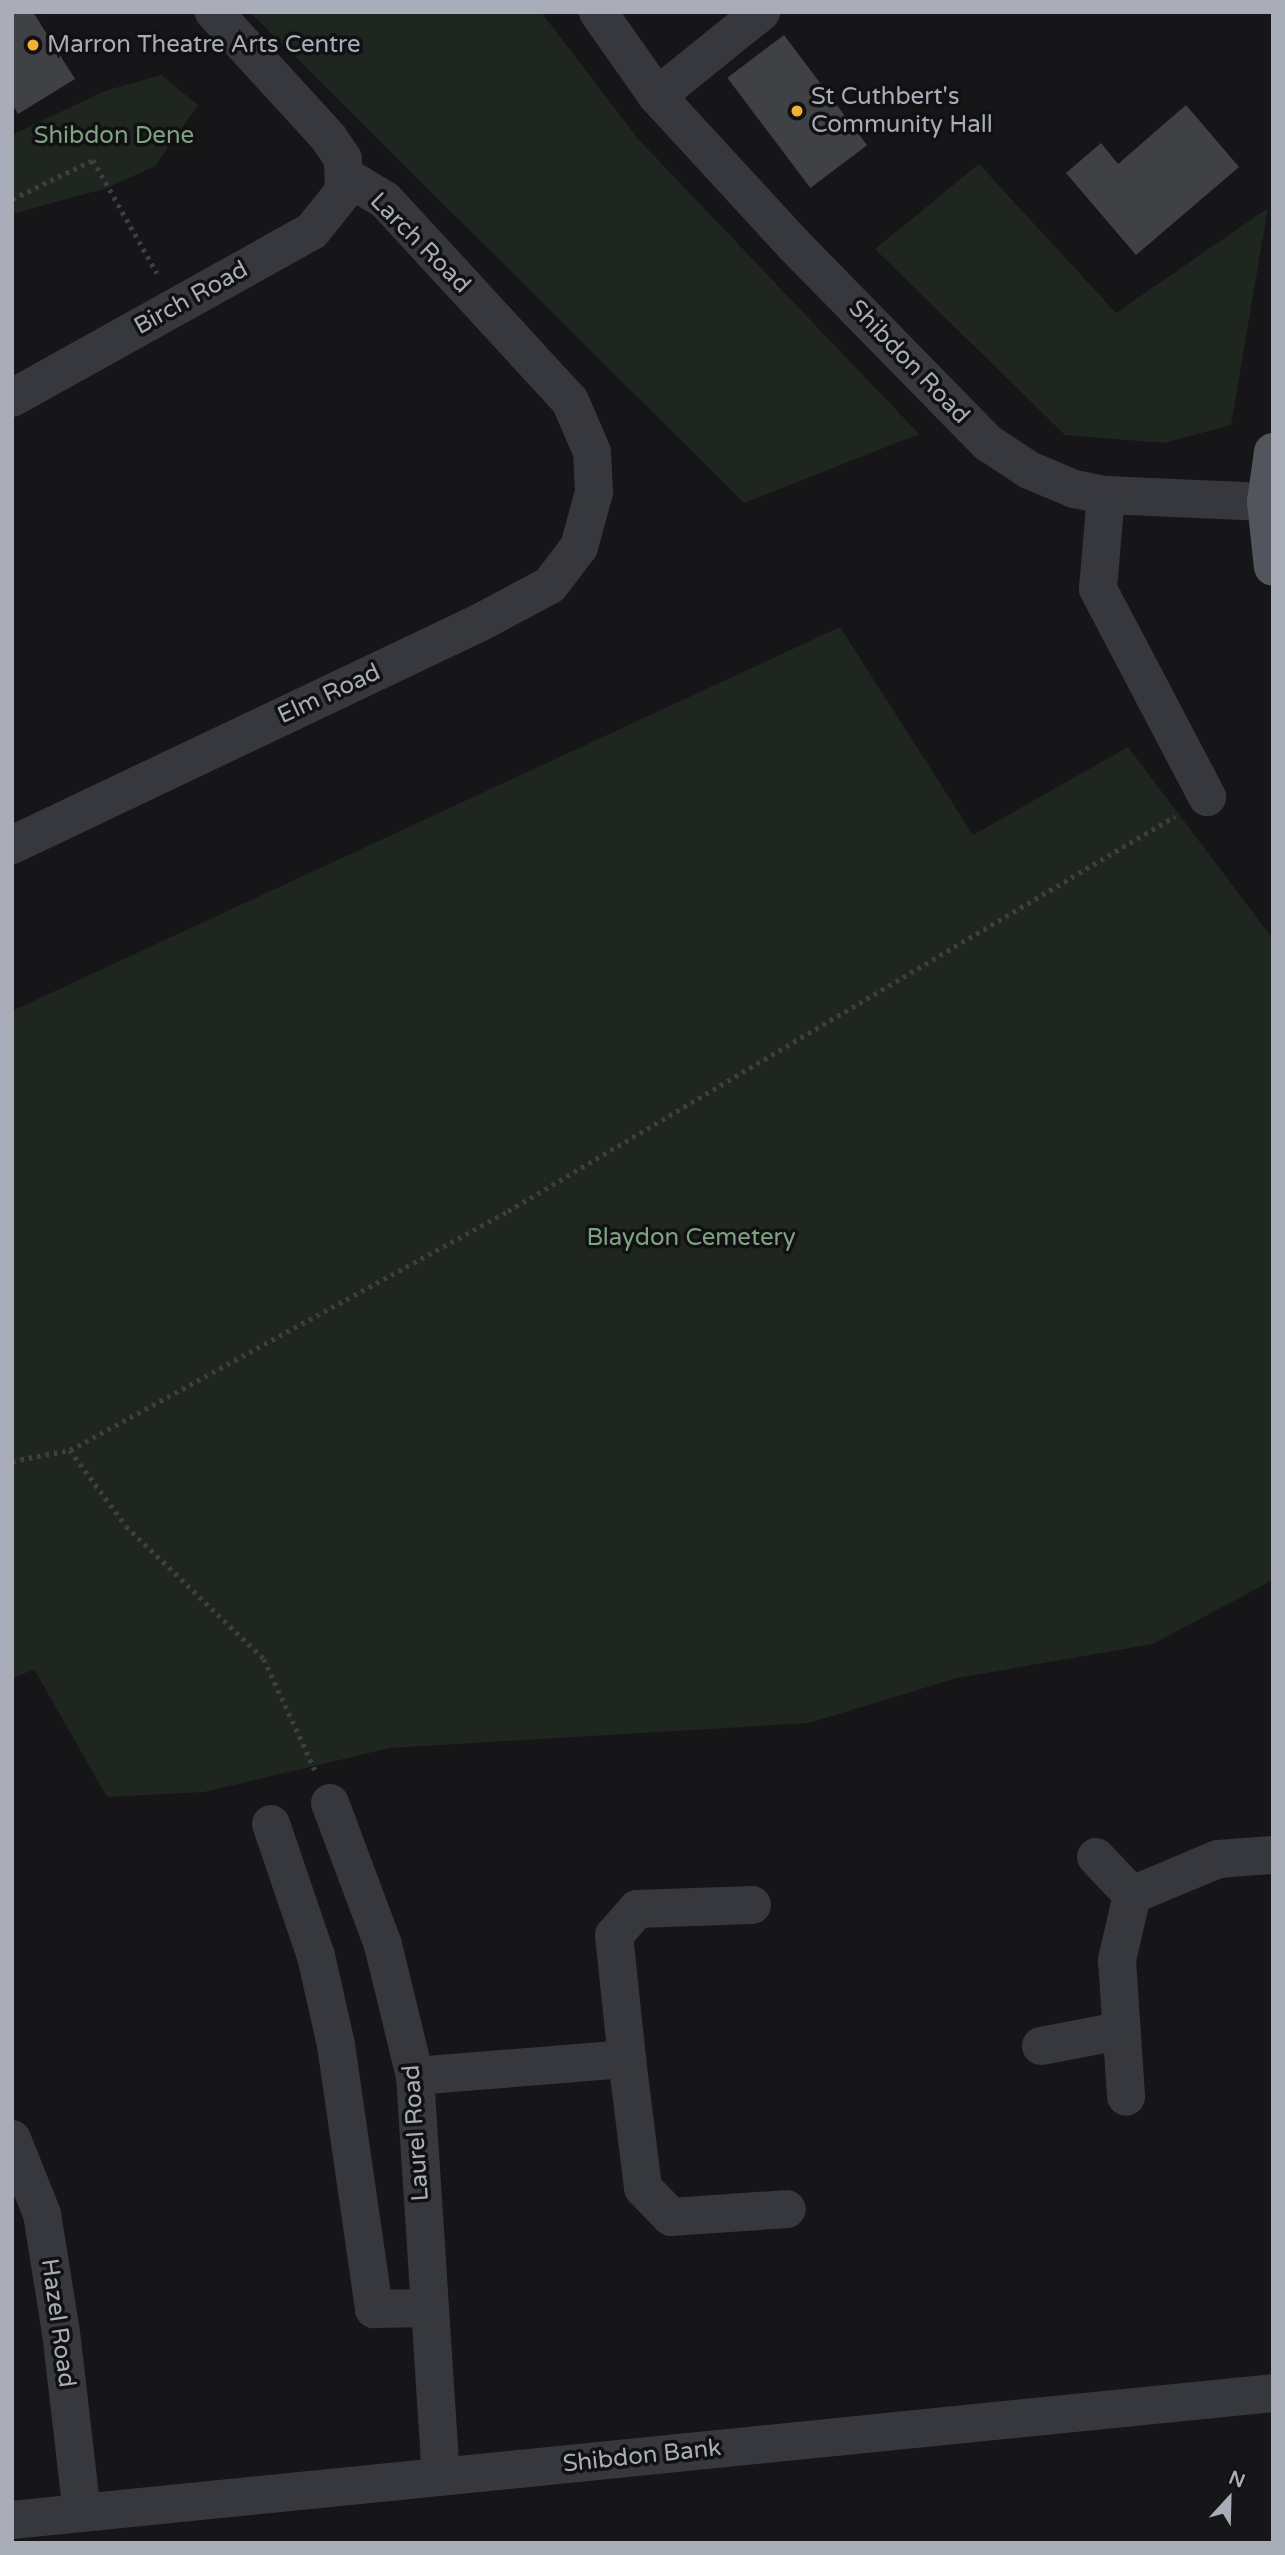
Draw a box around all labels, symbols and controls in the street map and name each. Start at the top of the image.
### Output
place label: Marron Theatre Arts Centre [47,31,361,59]
marker: Marron Theatre Arts Centre [25,37,41,53]
place label: St Cuthbert's Community Hall [811,83,993,139]
marker: St Cuthbert's Community Hall [789,103,805,119]
park label: Shibdon Dene [34,122,194,150]
street label: Larch Road [364,187,476,299]
street label: Birch Road [129,255,253,341]
street label: Shibdon Road [843,294,975,430]
street label: Elm Road [273,658,385,730]
park label: Blaydon Cemetery [586,1224,796,1252]
street label: Laurel Road [397,2064,435,2202]
street label: Hazel Road [35,2257,81,2389]
street label: Shibdon Bank [562,2433,722,2479]
north arrow [1194,2464,1264,2534]
text: N [1226,2466,1248,2493]

